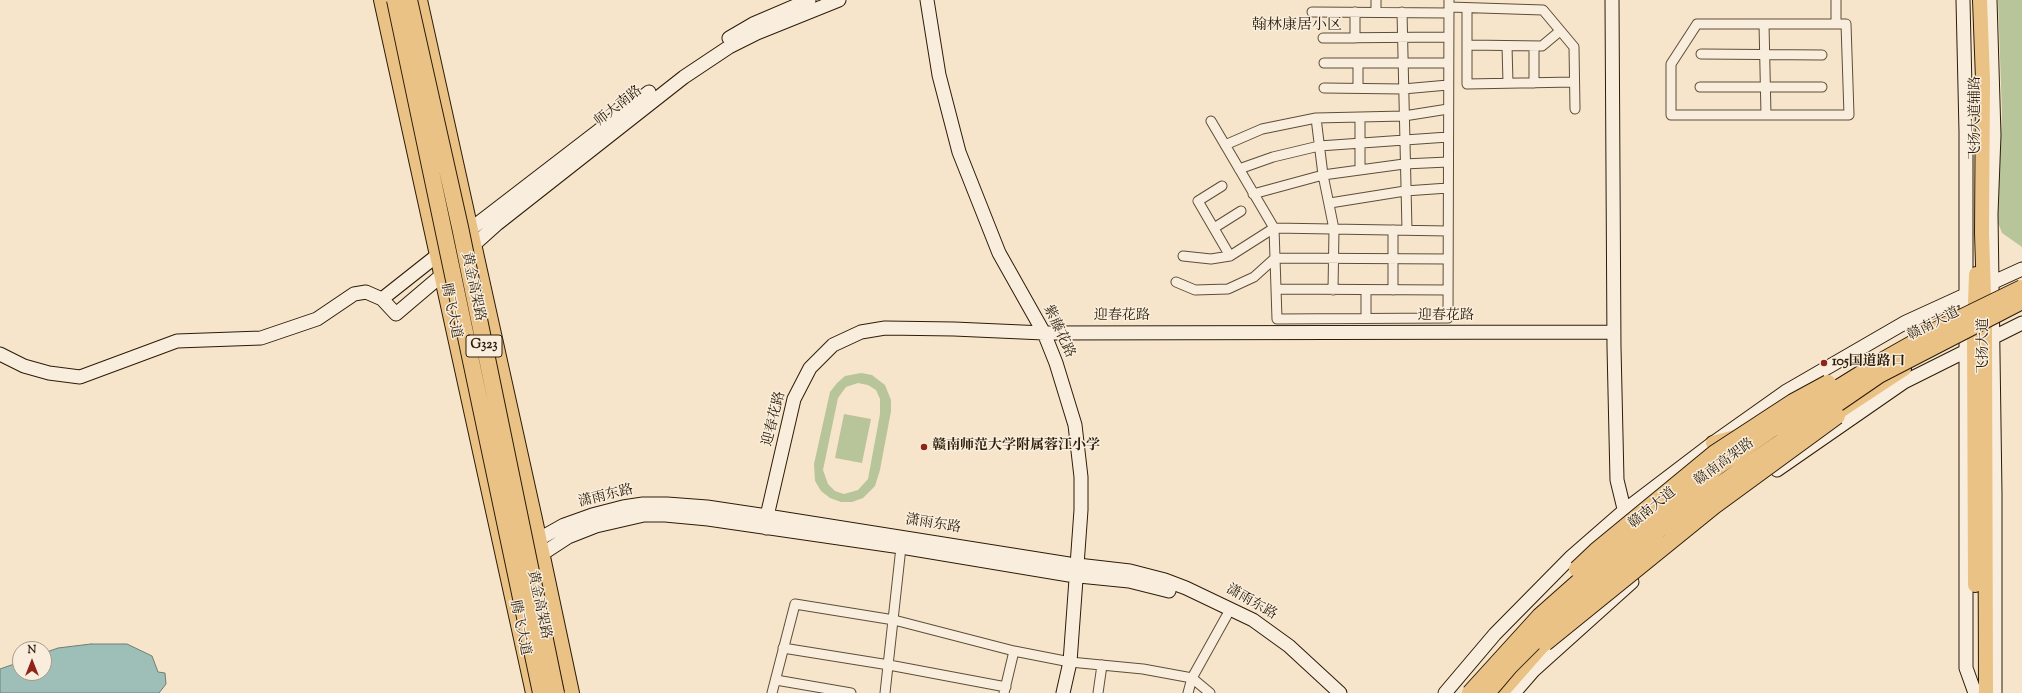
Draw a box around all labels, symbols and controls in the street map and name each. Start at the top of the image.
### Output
district label: 翰林康居小区 [1252,17,1342,35]
street label: 飞扬大道辅路 [1969,76,1985,160]
street label: 师大南路 [592,83,646,131]
street label: 黄金高架路 [457,251,487,323]
street label: 腾飞大道 [436,282,464,340]
street label: 紫藤花路 [1039,303,1077,361]
street label: 赣南大道 [1905,305,1963,345]
street label: 迎春花路 [1094,309,1150,325]
street label: 迎春花路 [1418,309,1474,325]
street label: 飞扬大道 [1977,318,1993,374]
road number: G323 [466,335,502,357]
place label: 105国道路口 [1832,355,1905,371]
marker: 105国道路口 [1819,358,1829,368]
street label: 迎春花路 [760,390,790,448]
street label: 赣南高架路 [1692,436,1758,490]
place label: 赣南师范大学附属蓉江小学 [932,439,1100,455]
marker: 赣南师范大学附属蓉江小学 [919,442,929,452]
street label: 潇雨东路 [577,482,635,512]
street label: 赣南大道 [1626,485,1680,533]
street label: 潇雨东路 [904,512,962,538]
street label: 黄金高架路 [523,569,553,641]
street label: 潇雨东路 [1223,582,1279,624]
street label: 腾飞大道 [505,599,533,657]
north arrow [12,641,52,681]
text: N [28,642,36,658]

